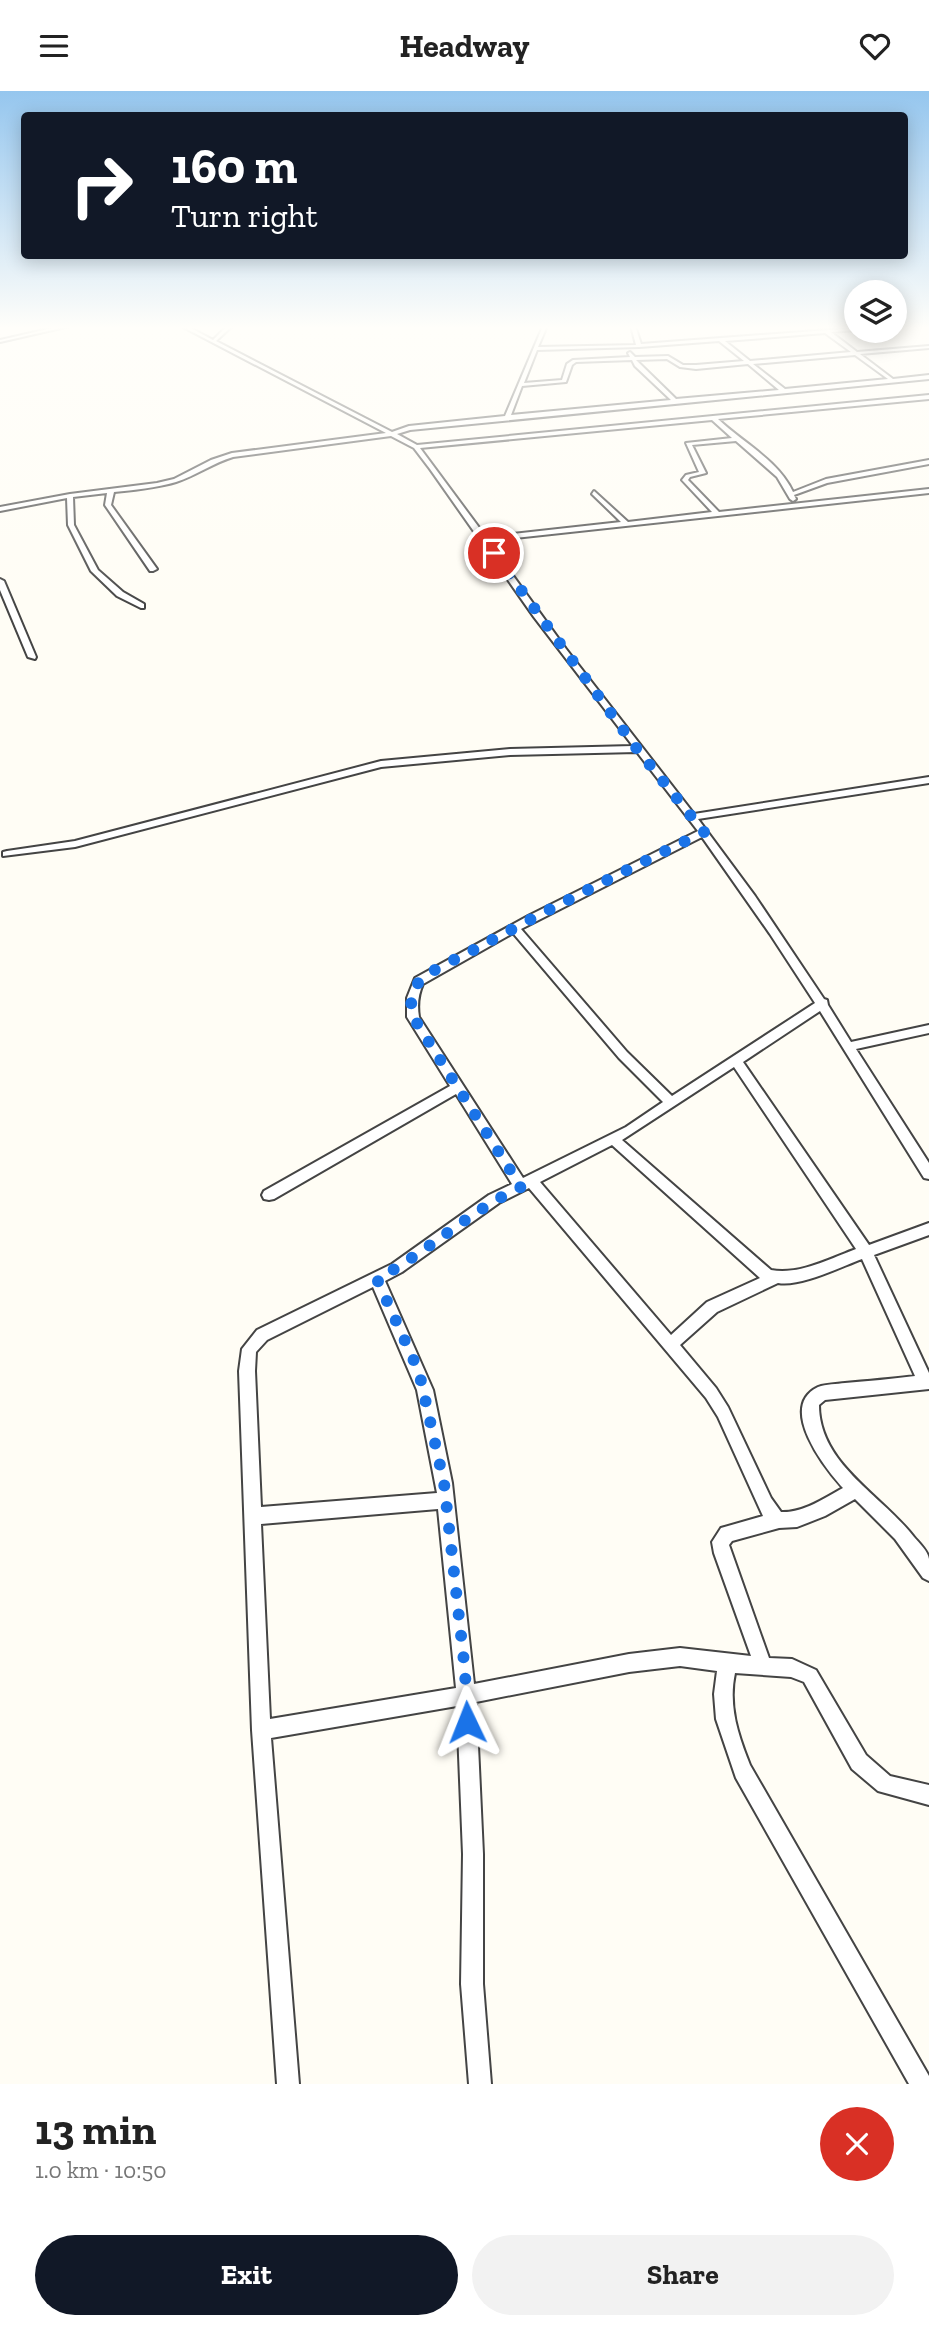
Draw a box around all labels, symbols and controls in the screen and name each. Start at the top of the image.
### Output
icon: menu [35,27,73,65]
text: Headway [399,27,530,65]
icon: heart [856,27,894,65]
text: 160 m [171,137,297,196]
icon: right [56,140,147,231]
text: Turn right [171,197,318,235]
map controls [844,280,907,343]
button: layers [844,280,907,343]
pin [464,523,524,583]
icon: arrive [475,534,513,572]
position arrow [430,1685,504,1759]
text: 13 min [35,2104,156,2155]
button: close [820,2107,894,2181]
text: 1.0 km · 10:50 [35,2156,166,2184]
button: Exit [35,2235,458,2315]
button: Share [472,2235,894,2315]

